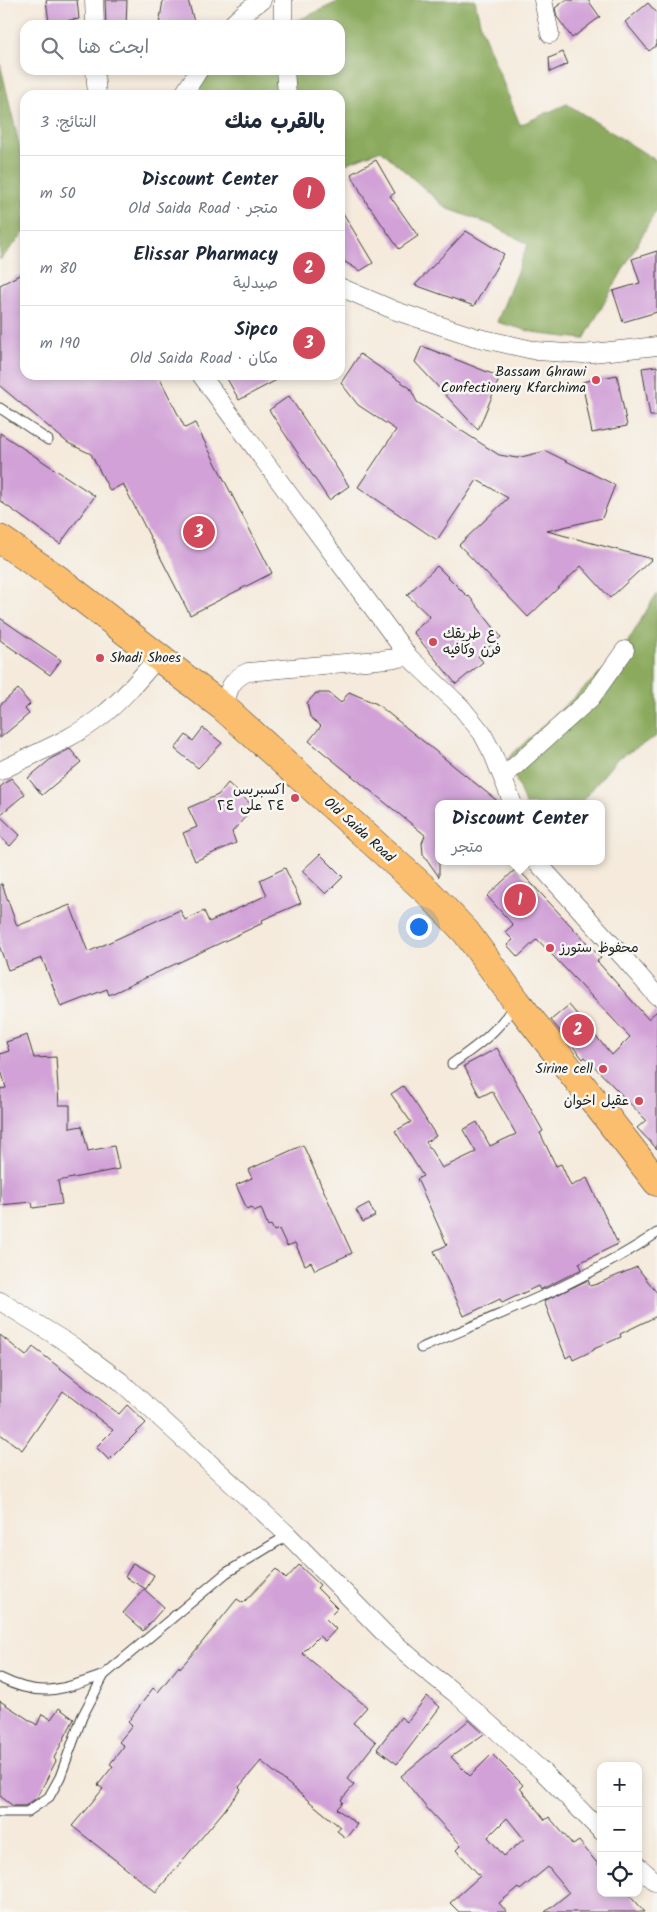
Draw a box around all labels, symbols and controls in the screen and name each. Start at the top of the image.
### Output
search box [20,20,345,75]
text: ابحث هنا [78,33,149,63]
icon: search [38,34,66,62]
text: بالقرب منك [225,106,325,139]
text: النتائج: 3 [40,110,96,135]
text: Discount Center [142,165,278,195]
text: 50 m [40,181,76,206]
text: 1 [307,181,311,206]
text: متجر · Old Saida Road [128,196,278,221]
text: Elissar Pharmacy [134,240,278,270]
text: 80 m [40,256,77,281]
text: 2 [304,256,314,281]
text: صيدلية [233,271,278,296]
text: Sipco [234,315,278,345]
text: 190 m [40,331,80,356]
text: 3 [305,331,313,356]
text: مكان · Old Saida Road [130,346,278,371]
place label: Bassam Ghrawi Confectionery Kfarchima [441,361,587,399]
marker: Bassam Ghrawi Confectionery Kfarchima [590,374,602,386]
pin: 3 [183,513,215,551]
place label: ع طريقك فرن وكافيه [443,623,501,661]
marker: ع طريقك فرن وكافيه [427,636,439,648]
place label: Shadi Shoes [110,647,181,669]
marker: Shadi Shoes [94,652,106,664]
place label: اكسبريس ٢٤ على ٢٤ [217,779,285,817]
marker: اكسبريس ٢٤ على ٢٤ [289,792,301,804]
street label: Old Saida Road [318,792,400,869]
popup [435,800,605,865]
text: Discount Center [452,804,588,834]
text: متجر [452,835,483,860]
pin: 1 [504,881,536,919]
your location [406,914,432,940]
place label: محفوظ ستورز [559,937,639,959]
marker: محفوظ ستورز [544,942,556,954]
pin: 2 [562,1011,594,1049]
place label: Sirine cell [536,1058,594,1080]
marker: Sirine cell [597,1063,609,1075]
place label: عقيل اخوان [564,1090,629,1112]
marker: عقيل اخوان [633,1095,645,1107]
map controls [597,1762,642,1897]
button: + [597,1762,642,1807]
button: − [597,1807,642,1852]
button: locate [597,1852,642,1897]

